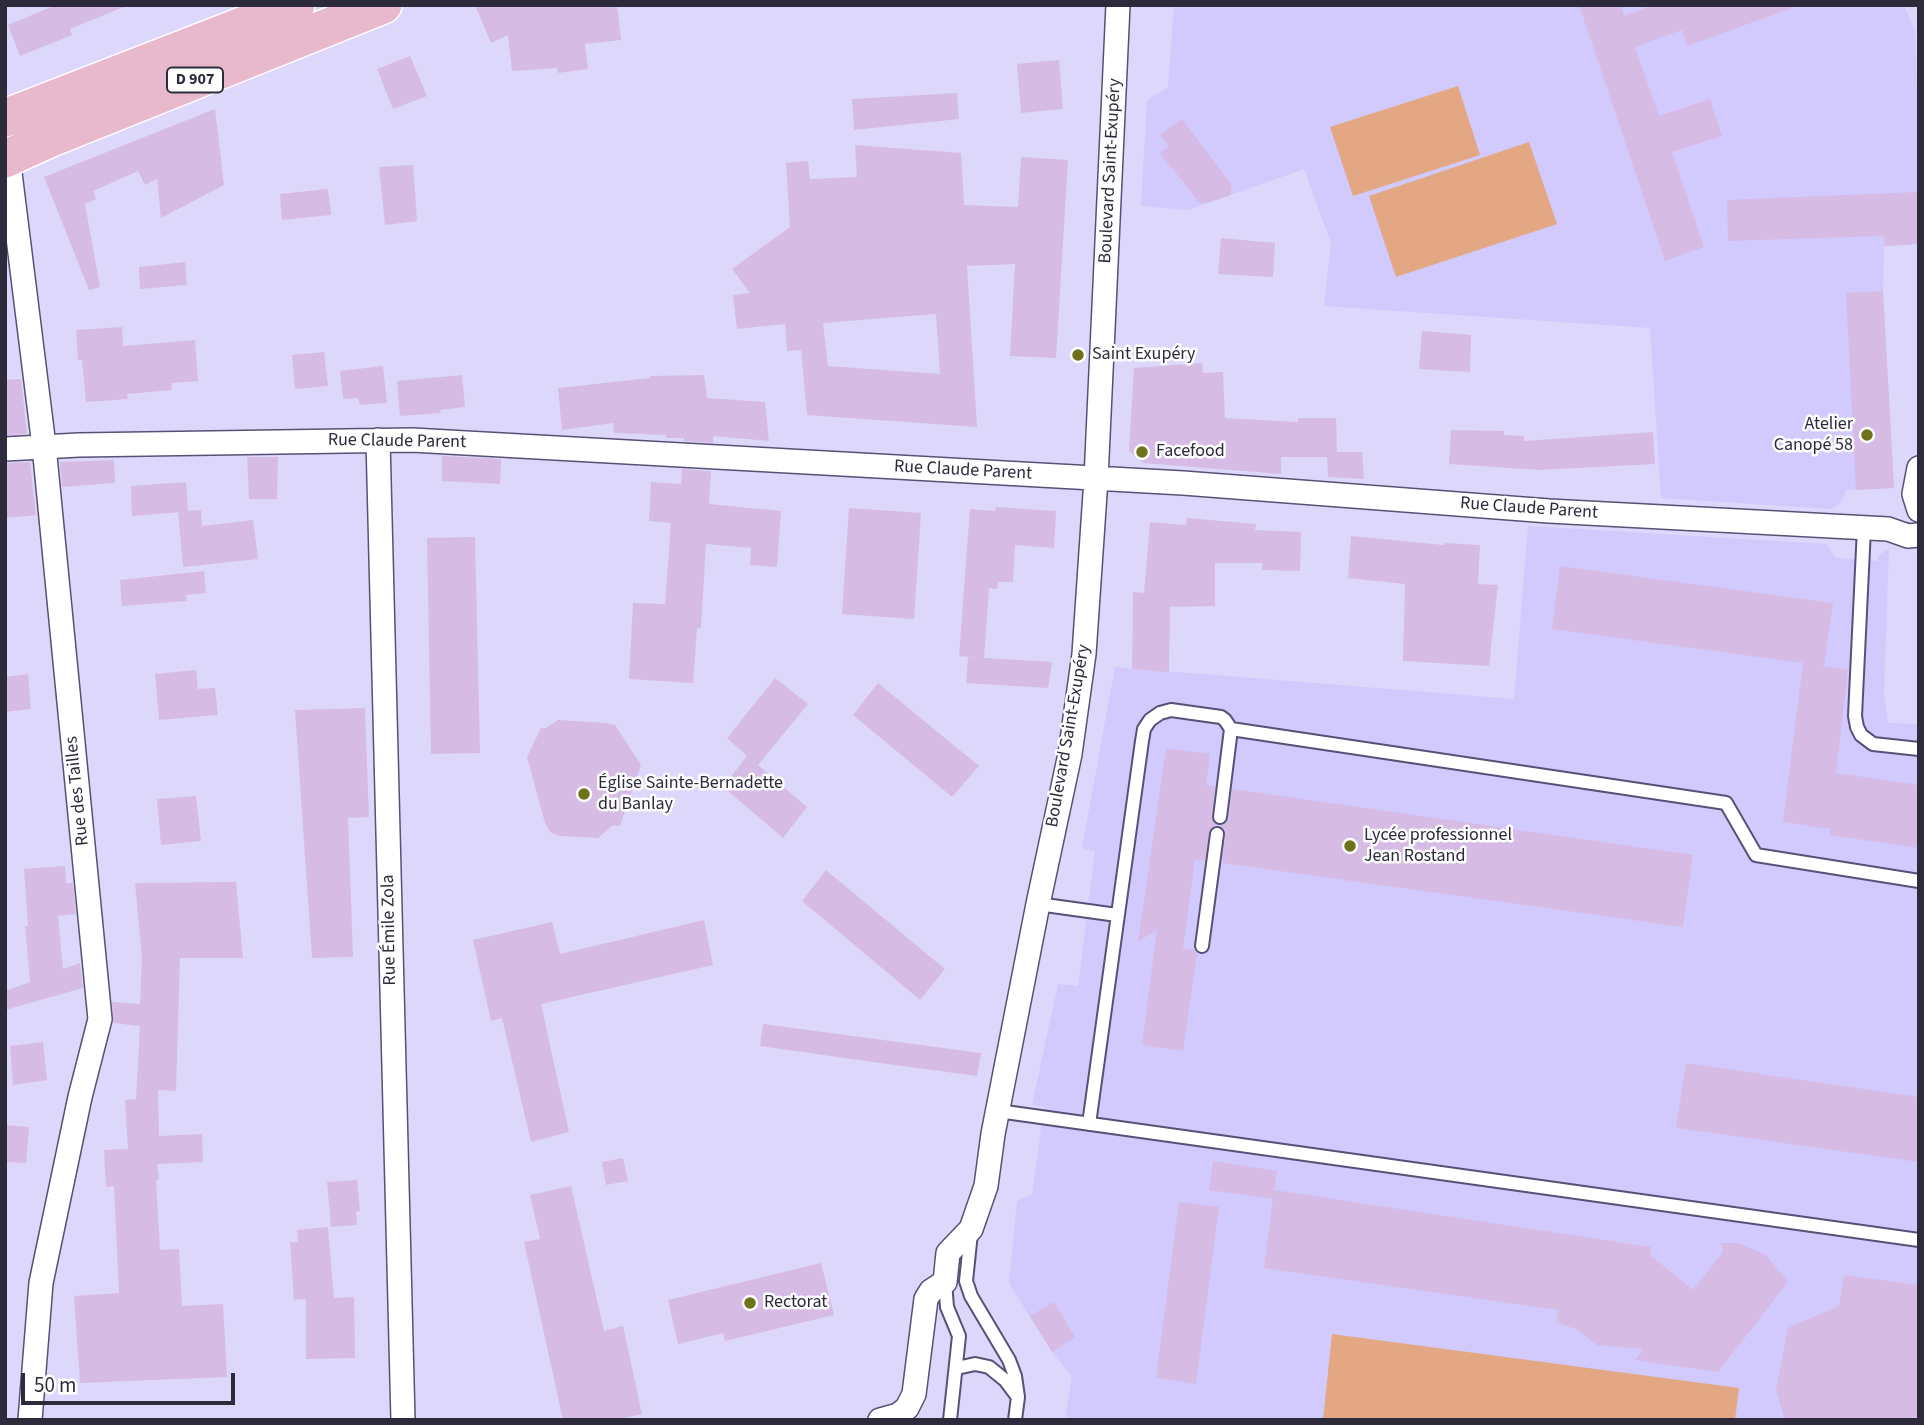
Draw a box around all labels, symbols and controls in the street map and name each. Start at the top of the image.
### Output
road number: D 907 [167,68,223,92]
street label: Boulevard Saint-Exupéry [1095,78,1127,264]
place label: Saint Exupéry [1092,344,1195,366]
marker: Saint Exupéry [1070,347,1086,363]
place label: Atelier Canopé 58 [1774,414,1853,457]
marker: Atelier Canopé 58 [1859,427,1875,443]
street label: Rue Claude Parent [328,430,466,454]
place label: Facefood [1156,441,1225,463]
marker: Facefood [1134,444,1150,460]
street label: Rue Claude Parent [893,457,1033,485]
street label: Rue Claude Parent [1459,493,1599,525]
street label: Boulevard Saint-Exupéry [1042,643,1096,829]
street label: Rue des Tailles [62,735,94,847]
place label: Église Sainte-Bernadette du Banlay [598,773,783,816]
marker: Église Sainte-Bernadette du Banlay [576,786,592,802]
place label: Lycée professionnel Jean Rostand [1364,825,1512,868]
marker: Lycée professionnel Jean Rostand [1342,838,1358,854]
street label: Rue Émile Zola [378,874,402,986]
place label: Rectorat [764,1292,827,1314]
marker: Rectorat [742,1295,758,1311]
scale bar [24,1358,238,1402]
text: 50 m [34,1370,76,1400]

